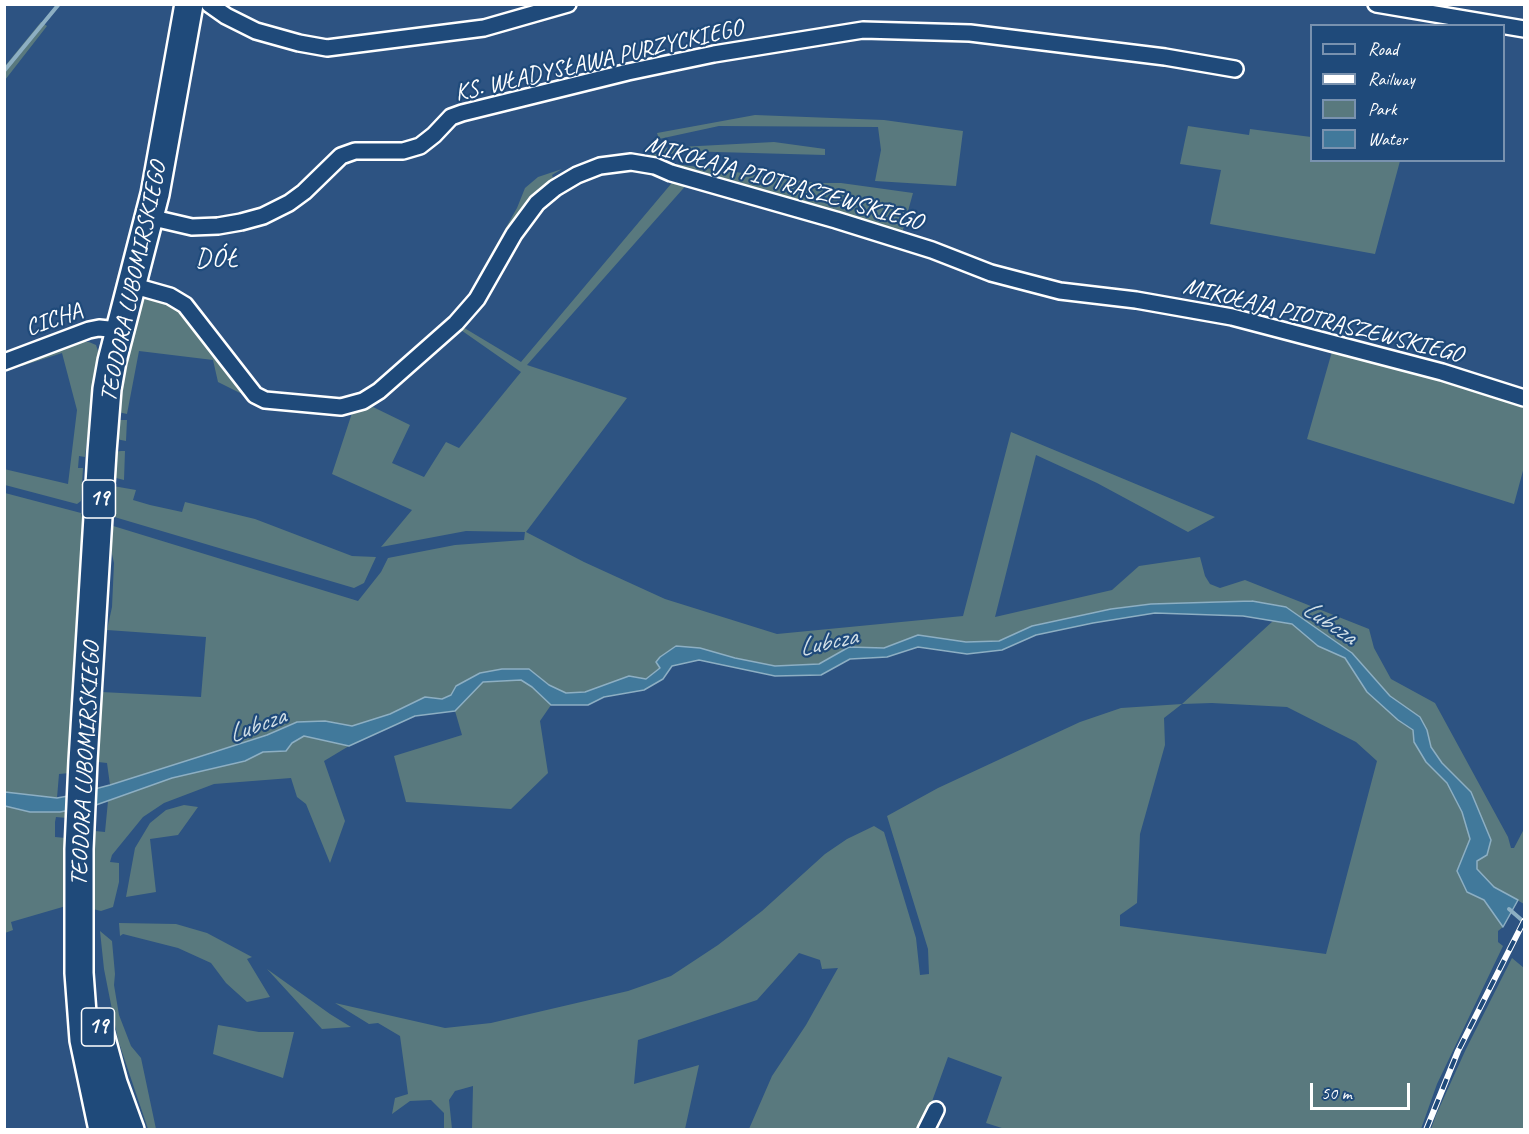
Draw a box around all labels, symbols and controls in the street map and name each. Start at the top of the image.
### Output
street label: KS. WŁADYSŁAWA PURZYCKIEGO [452,14,746,108]
legend [1310,24,1505,162]
text: Road [1368,38,1398,60]
text: Railway [1368,68,1415,90]
text: Park [1368,98,1397,120]
text: Water [1368,128,1407,150]
street label: MIKOŁAJA PIOTRASZEWSKIEGO [642,131,926,237]
street label: TEODORA LUBOMIRSKIEGO [94,159,174,405]
district label: DÓŁ [195,243,239,275]
street label: MIKOŁAJA PIOTRASZEWSKIEGO [1180,272,1466,370]
street label: CICHA [22,297,86,343]
road number: 19 [82,480,116,518]
water label: Lubcza [1296,594,1362,652]
water label: Lubcza [796,622,860,664]
street label: TEODORA LUBOMIRSKIEGO [65,641,107,887]
water label: Lubcza [224,701,290,751]
road number: 19 [82,1008,114,1046]
scale bar [1313,1071,1414,1109]
text: 50 m [1321,1082,1352,1104]

